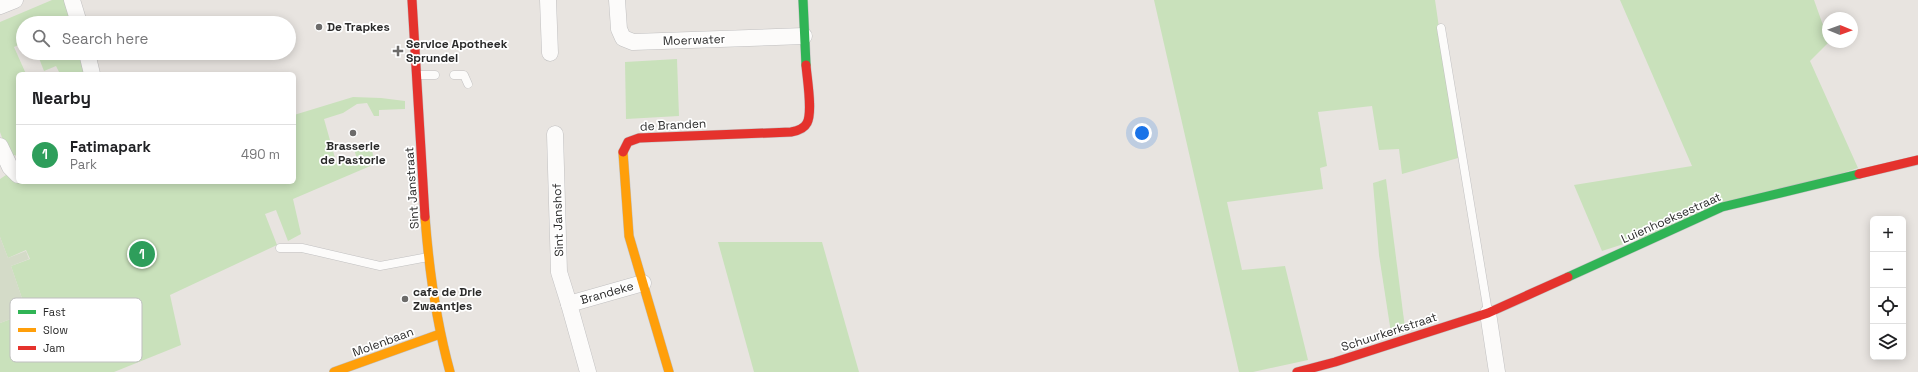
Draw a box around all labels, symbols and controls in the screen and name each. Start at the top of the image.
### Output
north arrow [1822,12,1858,48]
search box [16,16,296,60]
place label: De Trapkes [327,19,390,35]
marker: De Trapkes [314,22,324,32]
icon: search [30,27,52,49]
text: Search here [62,29,148,48]
street label: Moerwater [663,31,726,49]
place label: Service Apotheek Sprundel [406,36,508,66]
marker: Service Apotheek Sprundel [393,46,403,56]
text: Nearby [32,87,91,109]
street label: de Branden [639,115,707,135]
your location [1132,123,1152,143]
marker: Brasserie de Pastorie [348,128,358,138]
text: Fatimapark [70,137,151,156]
place label: Brasserie de Pastorie [320,138,386,168]
text: 1 [42,146,48,163]
text: 490 m [241,146,280,163]
street label: Sint Janstraat [401,146,423,230]
text: Park [70,156,97,173]
street label: Sint Janshof [549,183,567,257]
street label: Luienhoeksestraat [1618,189,1724,247]
map controls [1870,216,1906,360]
button: + [1870,216,1906,252]
pin: 1 [129,239,155,269]
button: − [1870,252,1906,288]
street label: Brandeke [579,278,635,308]
place label: cafe de Drie Zwaantjes [413,284,482,314]
button: locate [1870,288,1906,324]
marker: cafe de Drie Zwaantjes [400,294,410,304]
legend [10,298,142,362]
text: Fast [43,305,66,319]
street label: Schuurkerkstraat [1339,309,1439,355]
text: Slow [43,323,68,337]
street label: Molenbaan [350,324,416,360]
button: layers [1870,324,1906,360]
text: Jam [43,341,65,355]

